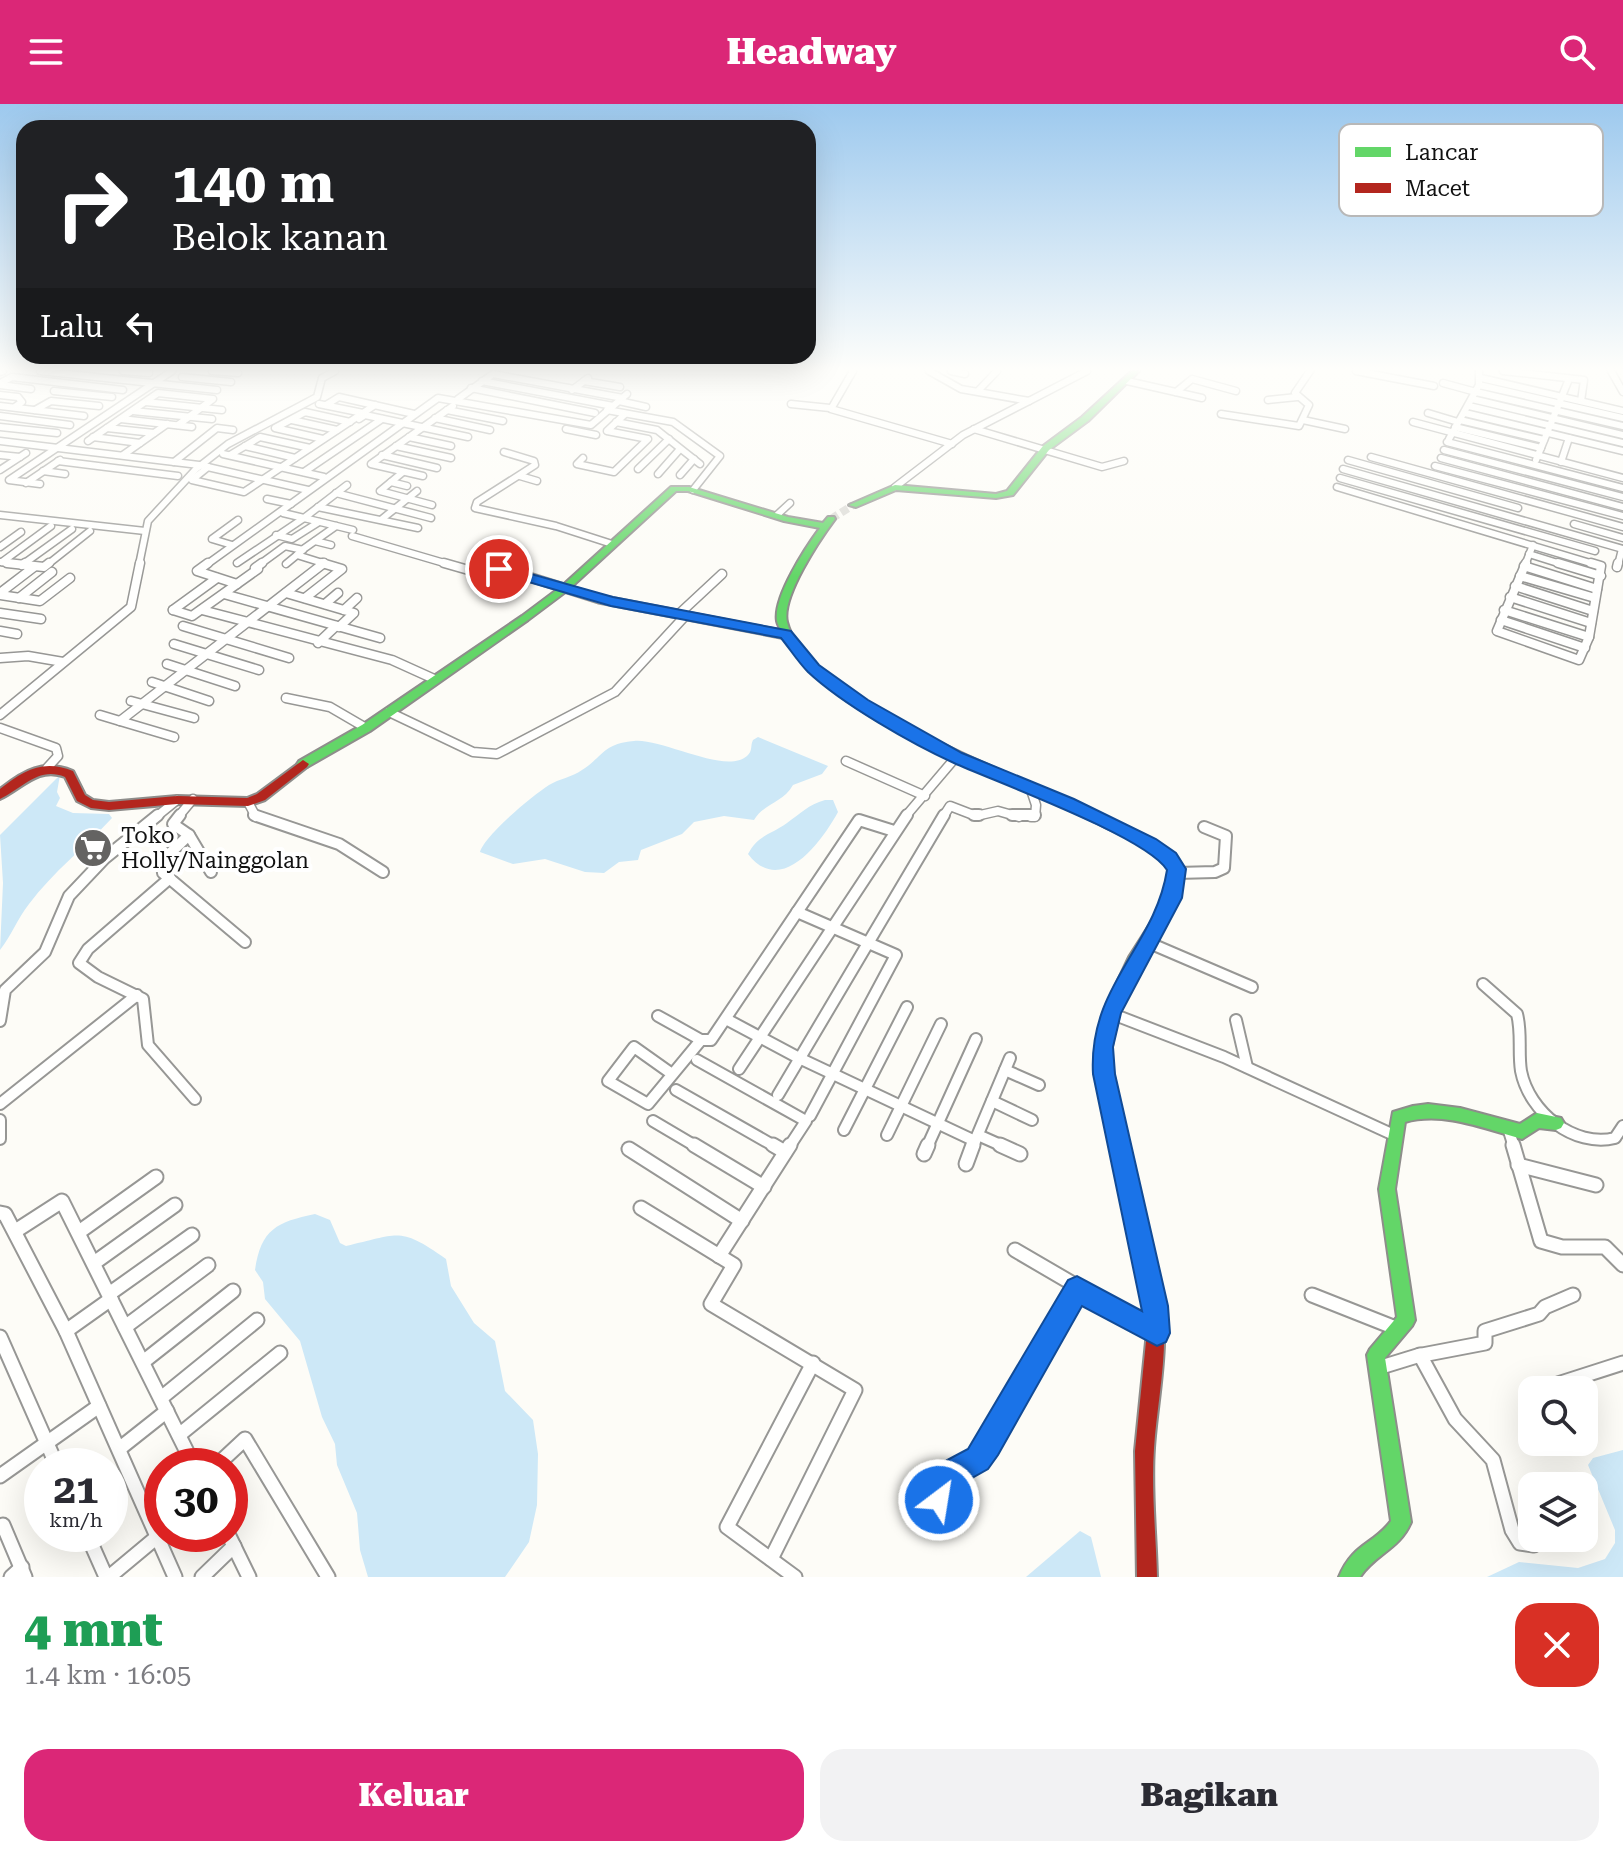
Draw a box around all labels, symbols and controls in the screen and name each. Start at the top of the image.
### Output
icon: menu [24,30,68,74]
icon: search [1555,30,1599,74]
text: Headway [726,31,897,73]
legend [1339,124,1603,216]
text: Lancar [1405,140,1478,165]
text: 140 m [172,150,334,216]
icon: right [40,152,144,256]
text: Macet [1405,176,1470,201]
text: Belok kanan [172,217,388,259]
icon: left [119,304,163,348]
text: Lalu [40,309,103,344]
pin [465,535,533,603]
icon: arrive [477,547,521,591]
place label: Toko Holly/Nainggolan [121,823,309,873]
supermarket icon: Toko Holly/Nainggolan [72,827,114,869]
map controls [1518,1376,1598,1552]
button: search [1518,1376,1598,1456]
speed limit sign: 30 [144,1448,248,1552]
position arrow [897,1458,981,1542]
text: 21 [54,1466,98,1513]
button: layers [1518,1472,1598,1552]
text: km/h [49,1508,103,1532]
text: 4 mnt [24,1602,163,1658]
button: close [1515,1603,1599,1687]
text: 1.4 km · 16:05 [24,1660,191,1690]
button: Keluar [24,1749,804,1841]
button: Bagikan [820,1749,1599,1841]

